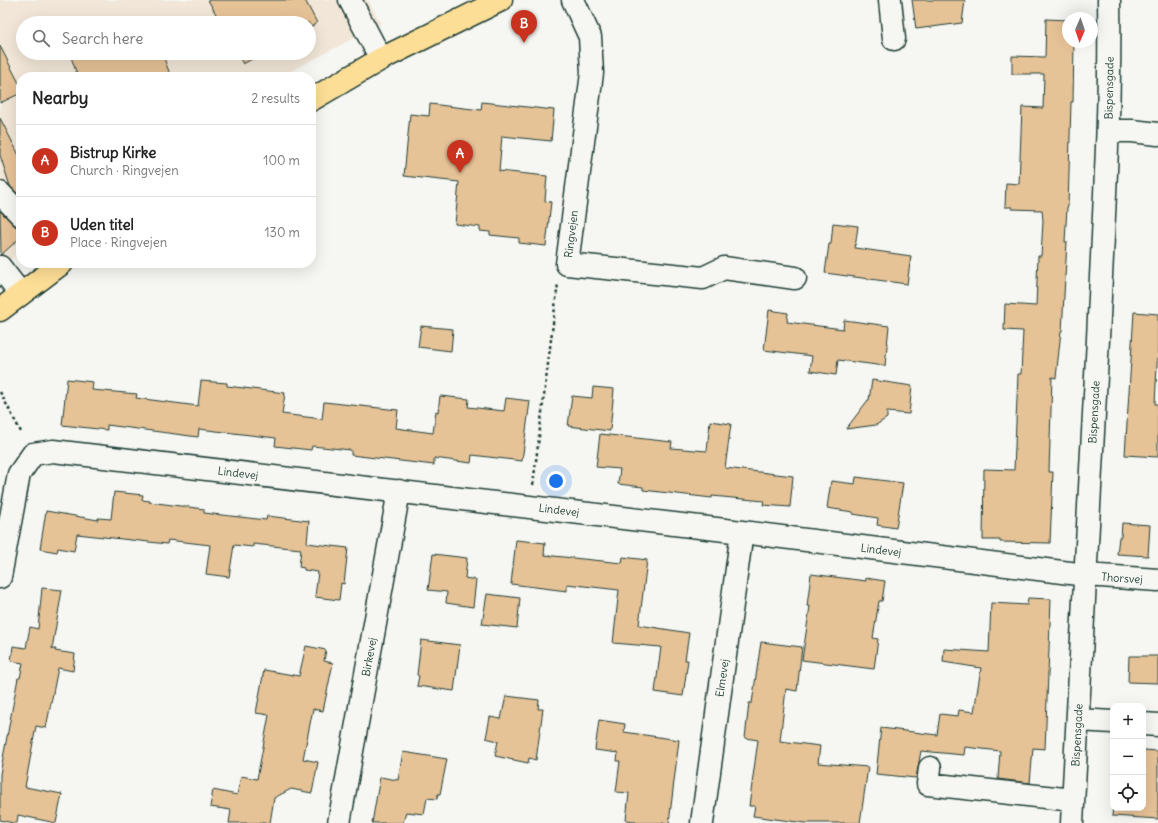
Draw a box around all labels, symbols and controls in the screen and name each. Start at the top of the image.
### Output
pin: B [511,10,537,43]
north arrow [1062,12,1098,48]
search box [16,16,316,60]
icon: search [30,27,52,49]
text: Search here [62,29,143,48]
street label: Bispensgade [1101,56,1117,120]
text: Nearby [32,87,88,109]
text: 2 results [251,90,300,107]
pin: A [447,140,473,173]
text: Bistrup Kirke [70,143,156,162]
text: A [41,152,49,169]
text: 100 m [263,152,300,169]
text: Church · Ringvejen [70,162,179,179]
street label: Ringvejen [561,209,581,259]
text: Uden titel [70,215,134,234]
text: B [41,224,49,241]
text: 130 m [264,224,300,241]
text: Place · Ringvejen [70,234,167,251]
street label: Bispensgade [1085,380,1103,444]
street label: Lindevej [217,464,259,482]
your location [546,471,566,491]
street label: Lindevej [538,501,580,519]
street label: Lindevej [860,541,902,559]
street label: Thorsvej [1101,570,1143,586]
street label: Birkevej [359,636,379,678]
street label: Elmevej [712,658,732,698]
street label: Bispensgade [1068,703,1086,767]
map controls [1110,703,1146,811]
button: + [1110,703,1146,739]
button: − [1110,739,1146,775]
button: locate [1110,775,1146,811]

